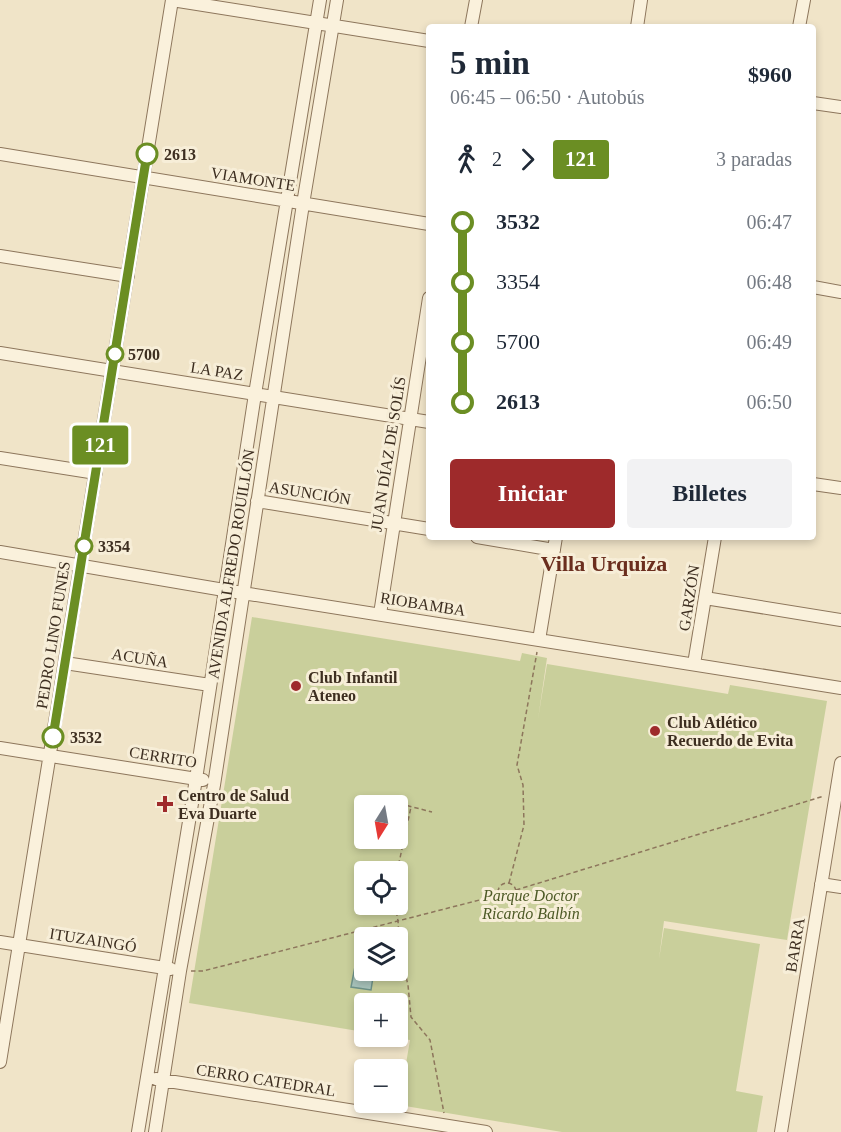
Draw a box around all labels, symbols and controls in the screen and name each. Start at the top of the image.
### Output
text: 5 min [450,45,530,81]
text: $960 [748,62,792,87]
text: 06:45 – 06:50 · Autobús [450,86,644,108]
marker: 2613 [136,143,158,165]
icon: walk [450,143,483,176]
icon: forward [511,143,544,176]
place label: 2613 [164,146,196,163]
text: 121 [565,147,597,171]
text: 2 [492,148,502,170]
text: 3 paradas [716,148,792,170]
street label: VIAMONTE [210,164,296,194]
text: 3532 [496,209,540,234]
text: 06:47 [746,211,792,233]
text: 3354 [496,269,540,294]
text: 06:48 [746,271,792,293]
text: 5700 [496,329,540,354]
text: 06:49 [746,331,792,353]
marker: 5700 [106,345,124,363]
place label: 5700 [128,346,160,363]
street label: LA PAZ [189,358,245,384]
street label: JUAN DÍAZ DE SOLÍS [366,375,409,533]
text: 2613 [496,389,540,414]
text: 06:50 [746,391,792,413]
line badge: 121 [66,426,134,464]
text: 121 [84,433,116,457]
street label: AVENIDA ALFREDO ROUILLÓN [203,447,258,680]
button: Iniciar [450,459,615,528]
button: Billetes [627,459,792,528]
street label: ASUNCIÓN [268,477,353,508]
marker: 3354 [75,537,93,555]
place label: 3354 [98,538,130,555]
district label: Villa Urquiza [541,551,667,576]
street label: PEDRO LINO FUNES [33,560,73,710]
street label: GARZÓN [674,563,703,632]
street label: RIOBAMBA [379,589,467,619]
street label: ACUÑA [111,645,170,671]
place label: Club Infantil Ateneo [308,669,398,704]
marker: Club Infantil Ateneo [289,679,303,693]
place label: Club Atlético Recuerdo de Evita [667,714,793,749]
marker: Club Atlético Recuerdo de Evita [648,724,662,738]
marker: 3532 [42,726,64,748]
place label: 3532 [70,729,102,746]
street label: CERRITO [128,743,198,771]
place label: Centro de Salud Eva Duarte [178,787,289,822]
marker: Centro de Salud Eva Duarte [156,795,174,813]
north arrow [354,795,408,849]
map controls [354,795,408,1113]
button: locate [354,861,408,915]
park label: Parque Doctor Ricardo Balbín [481,887,580,922]
street label: BARRA [782,916,808,974]
street label: ITUZAINGÓ [48,924,138,955]
button: layers [354,927,408,981]
button: + [354,993,408,1047]
button: − [354,1059,408,1113]
street label: CERRO CATEDRAL [195,1061,337,1099]

